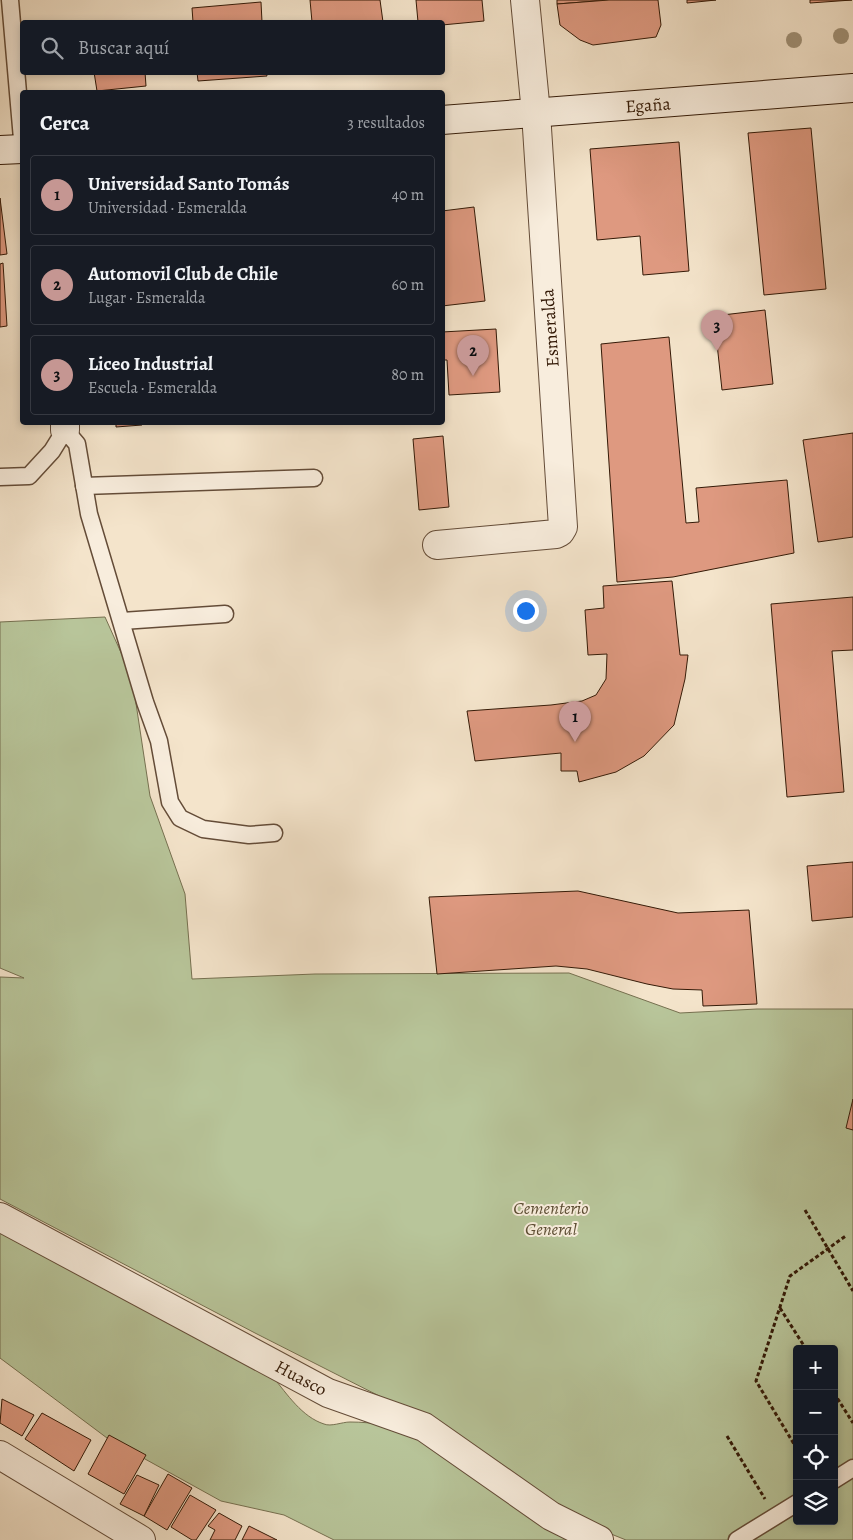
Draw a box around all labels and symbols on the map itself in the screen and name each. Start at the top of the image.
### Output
street label: Egaña [624,91,672,119]
street label: Esmeralda [535,287,565,368]
pin: 3 [701,310,733,351]
pin: 2 [457,335,489,376]
your location [513,598,539,624]
pin: 1 [559,701,591,742]
park label: Cementerio General [513,1196,589,1241]
street label: Huasco [271,1354,331,1402]

